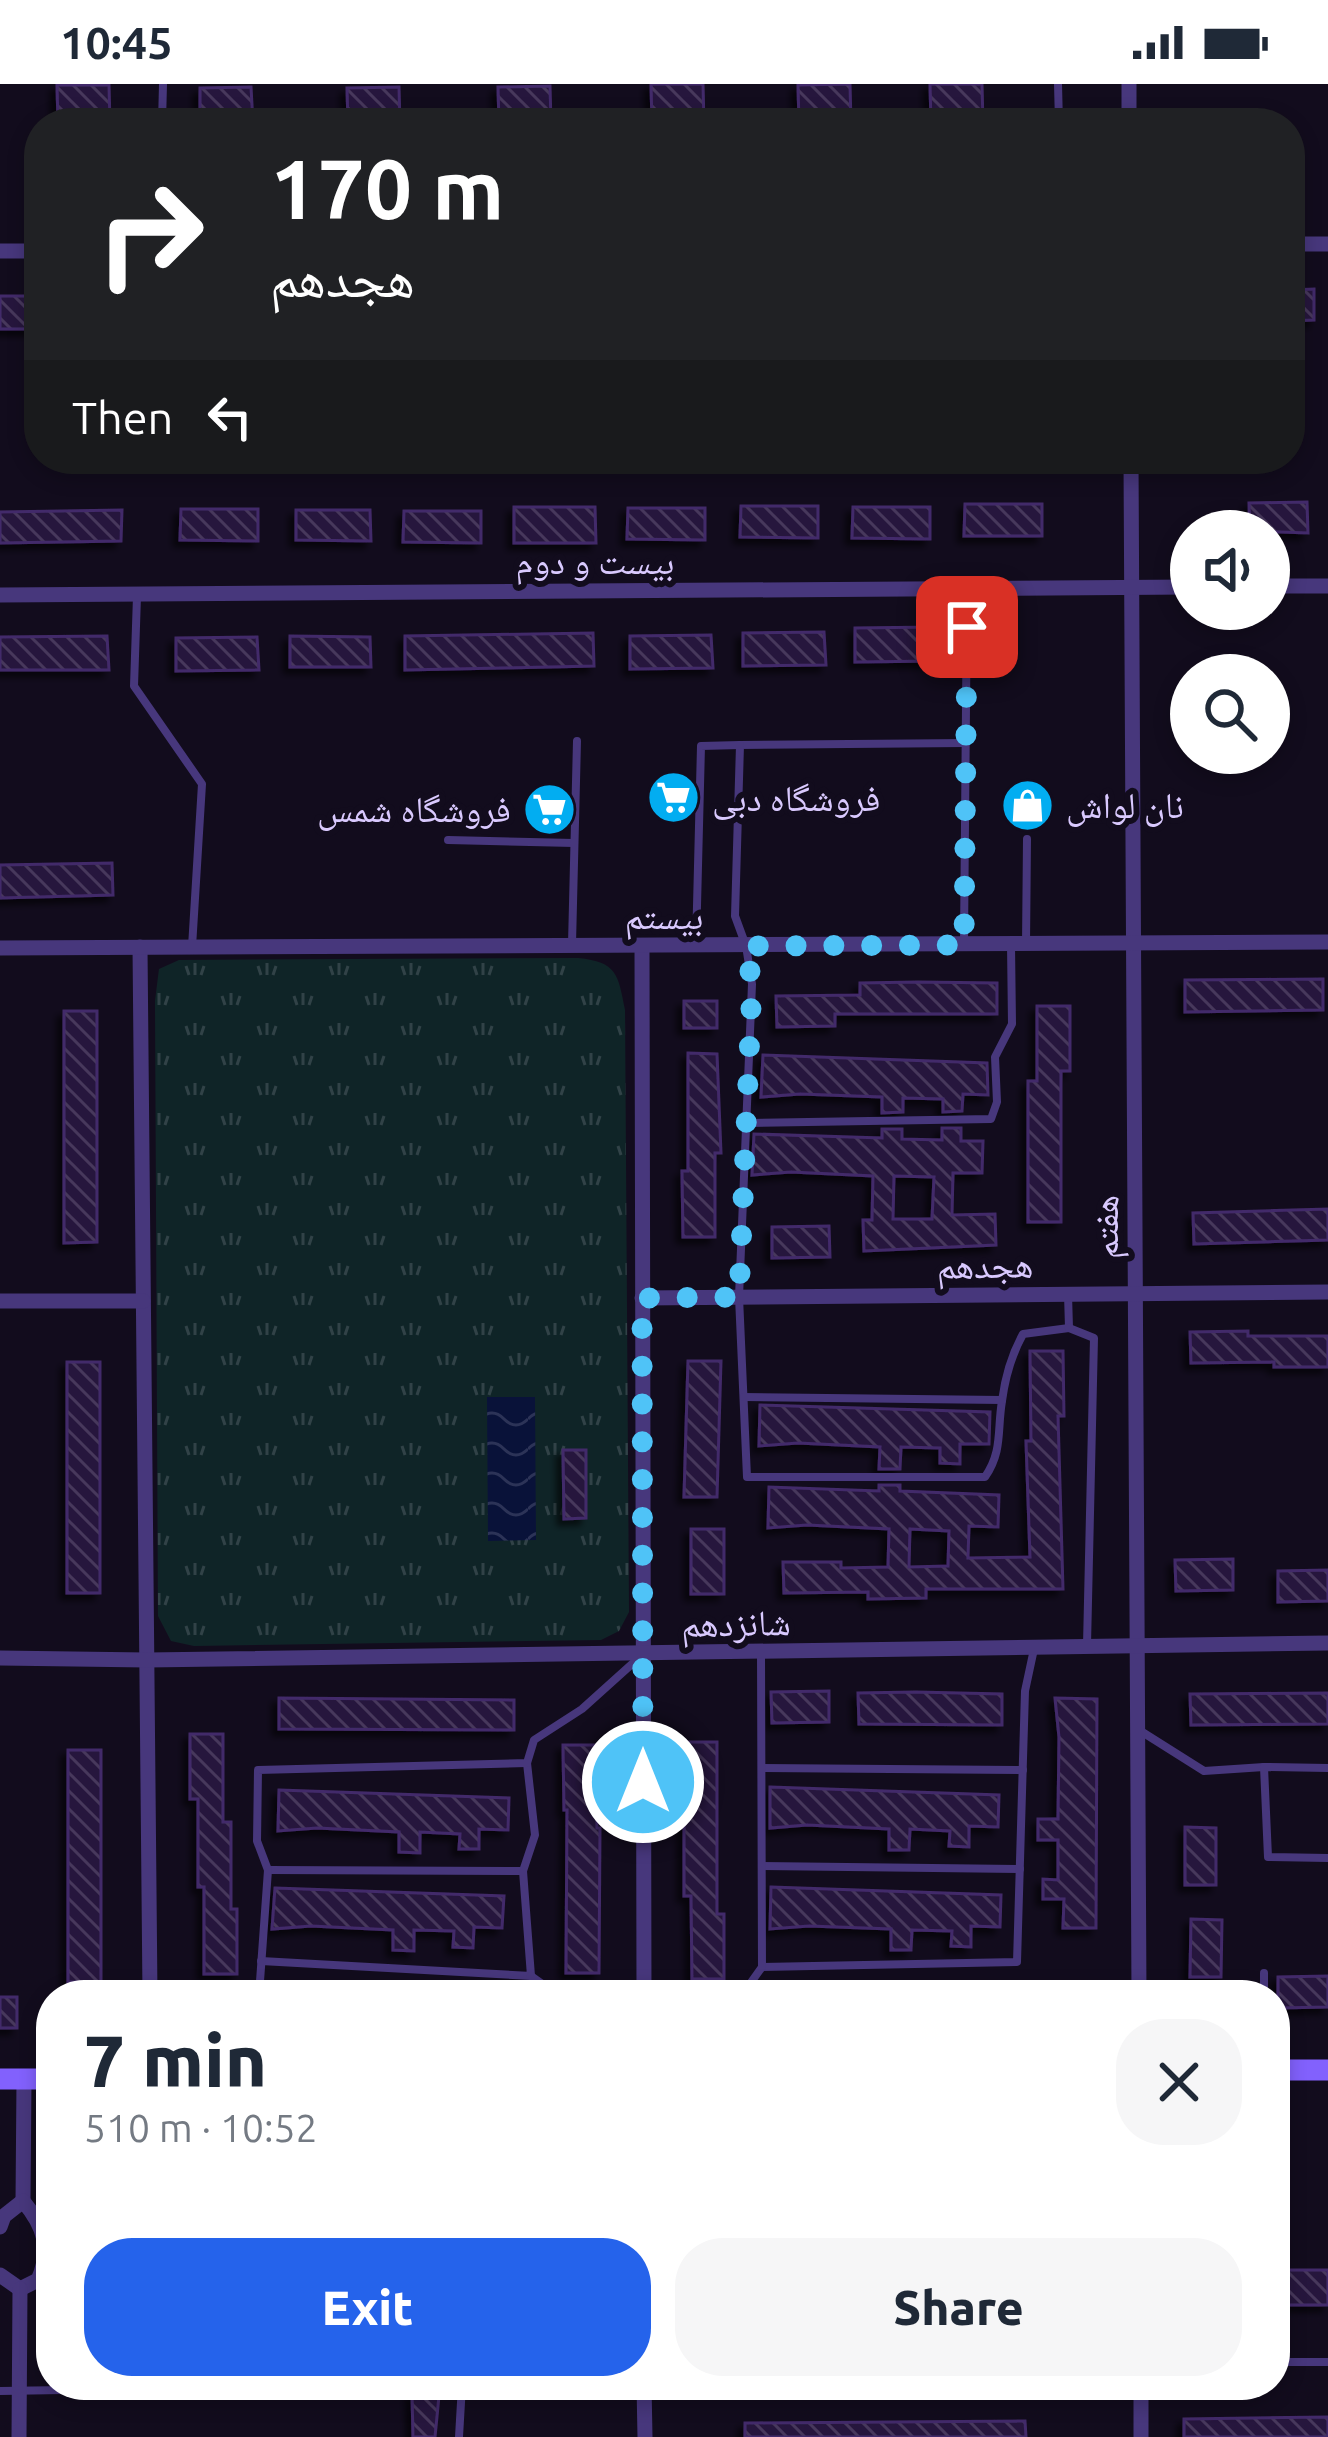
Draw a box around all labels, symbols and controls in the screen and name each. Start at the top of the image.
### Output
text: 10:45 [60,17,173,68]
text: 170 m [270,141,504,235]
icon: right [72,156,228,312]
text: هجدهم [270,247,415,307]
icon: left [197,384,263,450]
text: Then [72,392,173,443]
map controls [1170,510,1290,774]
button: sound [1170,510,1290,630]
street label: بیست و دوم [516,540,674,585]
pin [916,576,1018,678]
icon: arrive [934,594,1000,660]
button: search [1170,654,1290,774]
supermarket icon: فروشگاه دبی [645,770,701,826]
place label: فروشگاه دبی [712,777,880,820]
shop icon: نان لواش [999,777,1055,833]
supermarket icon: فروشگاه شمس [522,781,578,837]
place label: نان لواش [1066,784,1184,827]
place label: فروشگاه شمس [317,788,511,831]
street label: بیستم [625,895,703,940]
street label: هفتم [1084,1195,1129,1259]
street label: هجدهم [936,1243,1034,1290]
street label: شانزدهم [681,1601,791,1648]
position arrow [580,1719,706,1845]
button: close [1116,2019,1242,2145]
text: 7 min [84,2020,267,2101]
text: 510 m · 10:52 [84,2106,318,2149]
button: Exit [84,2238,651,2376]
button: Share [675,2238,1242,2376]

